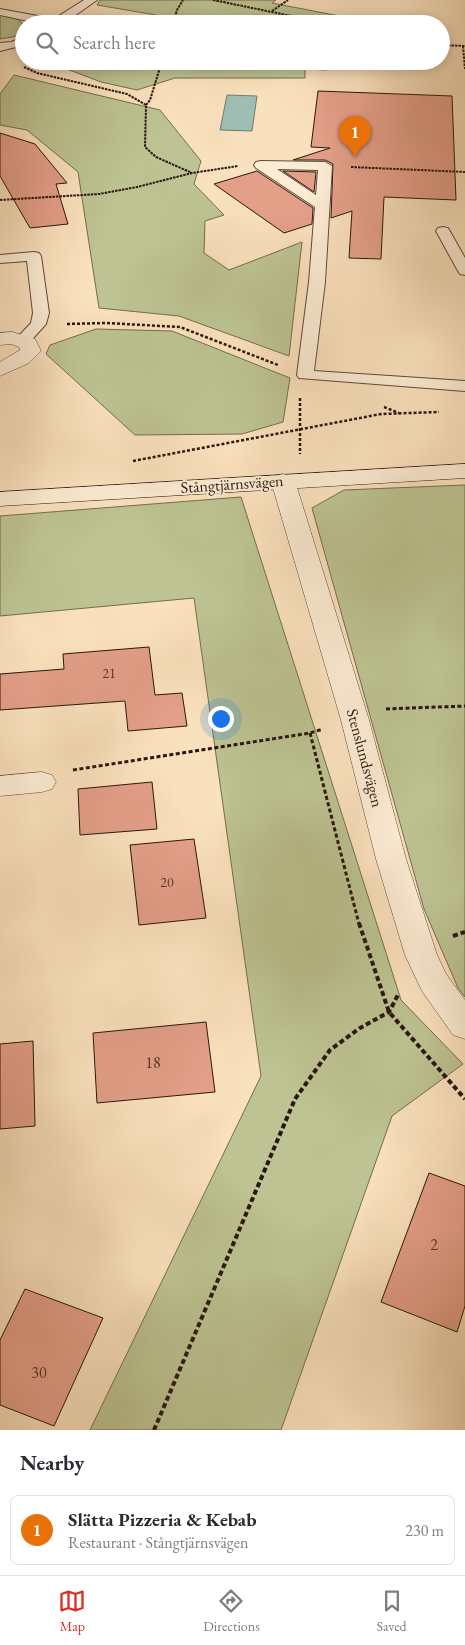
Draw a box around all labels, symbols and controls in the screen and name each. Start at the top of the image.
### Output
search box [15,15,450,70]
icon: search [33,29,61,57]
text: Search here [73,30,155,55]
pin: 1 [339,116,371,157]
street label: Stångtjärnsvägen [180,470,285,498]
house number: 21 [102,664,116,682]
your location [208,706,234,732]
street label: Stenslundsvägen [342,706,388,810]
house number: 20 [160,873,174,891]
house number: 18 [145,1052,161,1073]
house number: 2 [430,1234,438,1255]
house number: 30 [31,1362,47,1383]
text: Nearby [20,1449,84,1476]
text: Slätta Pizzeria & Kebab [68,1507,257,1532]
text: 1 [33,1520,41,1541]
text: 230 m [405,1520,444,1541]
text: Restaurant · Stångtjärnsvägen [68,1532,249,1553]
tab: Map [58,1587,86,1635]
tab: Directions [203,1587,260,1635]
tab: Saved [377,1587,407,1635]

